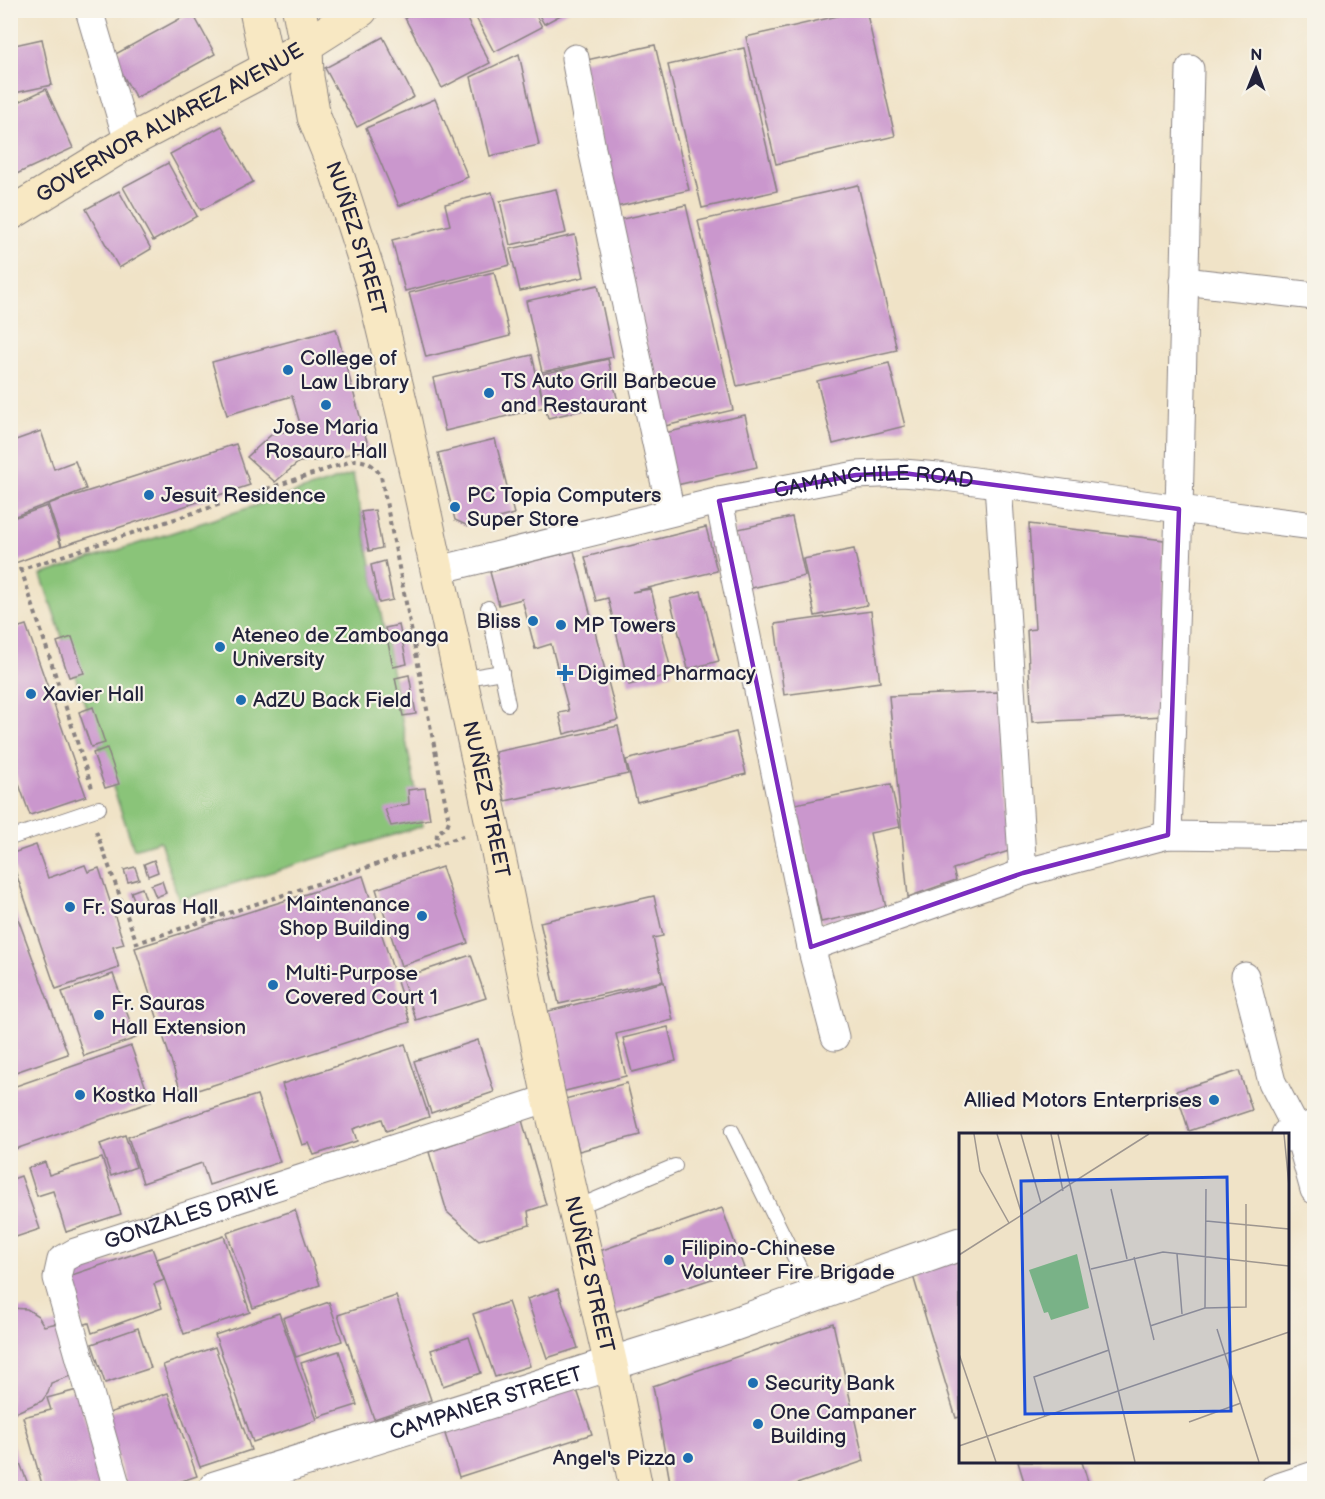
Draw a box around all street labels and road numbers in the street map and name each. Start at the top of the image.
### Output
street label: GOVERNOR ALVAREZ AVENUE [31,38,308,208]
street label: NUÑEZ STREET [320,158,391,318]
street label: CAMANCHILE ROAD [772,461,975,503]
street label: NUÑEZ STREET [457,719,515,880]
street label: GONZALES DRIVE [101,1175,281,1255]
street label: NUÑEZ STREET [559,1194,620,1355]
street label: CAMPANER STREET [387,1361,586,1445]

